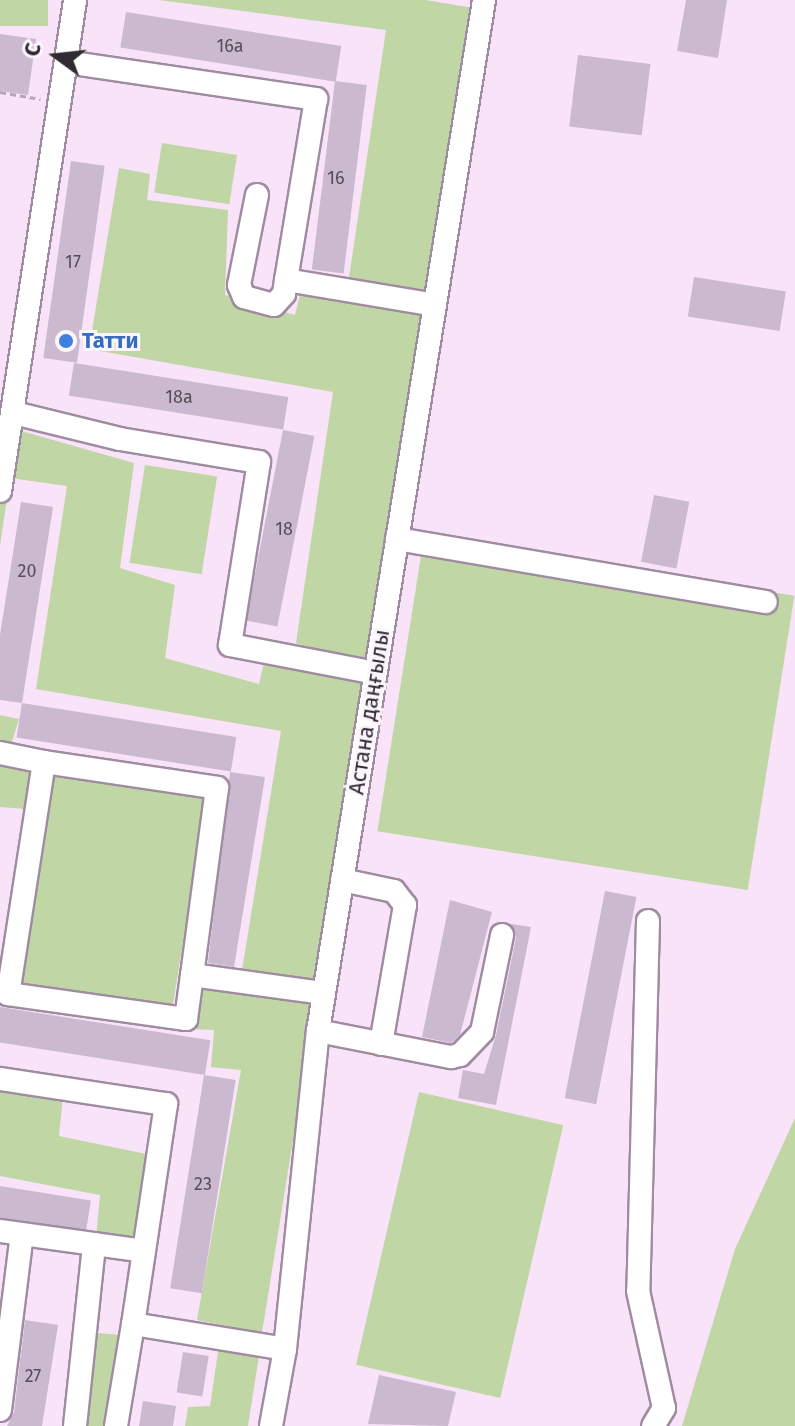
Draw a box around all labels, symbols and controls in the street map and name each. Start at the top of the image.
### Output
north arrow [16,16,96,96]
house number: 16а [216,35,244,57]
text: С [18,40,47,59]
house number: 16 [327,167,345,189]
house number: 17 [65,251,81,273]
place label: Татти [82,328,138,354]
marker: Татти [57,332,75,350]
house number: 18а [165,386,193,408]
house number: 18 [275,518,293,540]
house number: 20 [18,560,36,582]
street label: Астана даңғылы [343,627,395,797]
house number: 23 [194,1173,212,1195]
house number: 27 [25,1365,41,1387]

